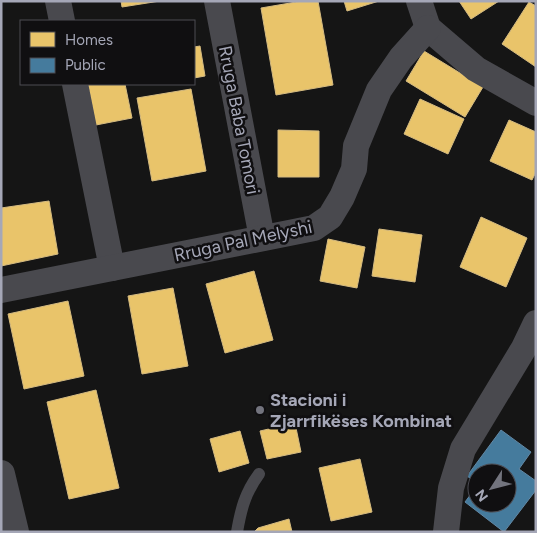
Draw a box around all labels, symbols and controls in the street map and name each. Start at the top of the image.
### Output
legend [20,20,195,85]
text: Homes [65,31,113,49]
street label: Rruga Baba Tomori [214,44,264,196]
text: Public [65,56,106,74]
street label: Rruga Pal Melyshi [172,216,314,266]
place label: Stacioni i Zjarrfikëses Kombinat [270,389,452,432]
marker: Stacioni i Zjarrfikëses Kombinat [254,404,266,416]
north arrow [467,463,517,513]
text: N [472,486,492,505]

